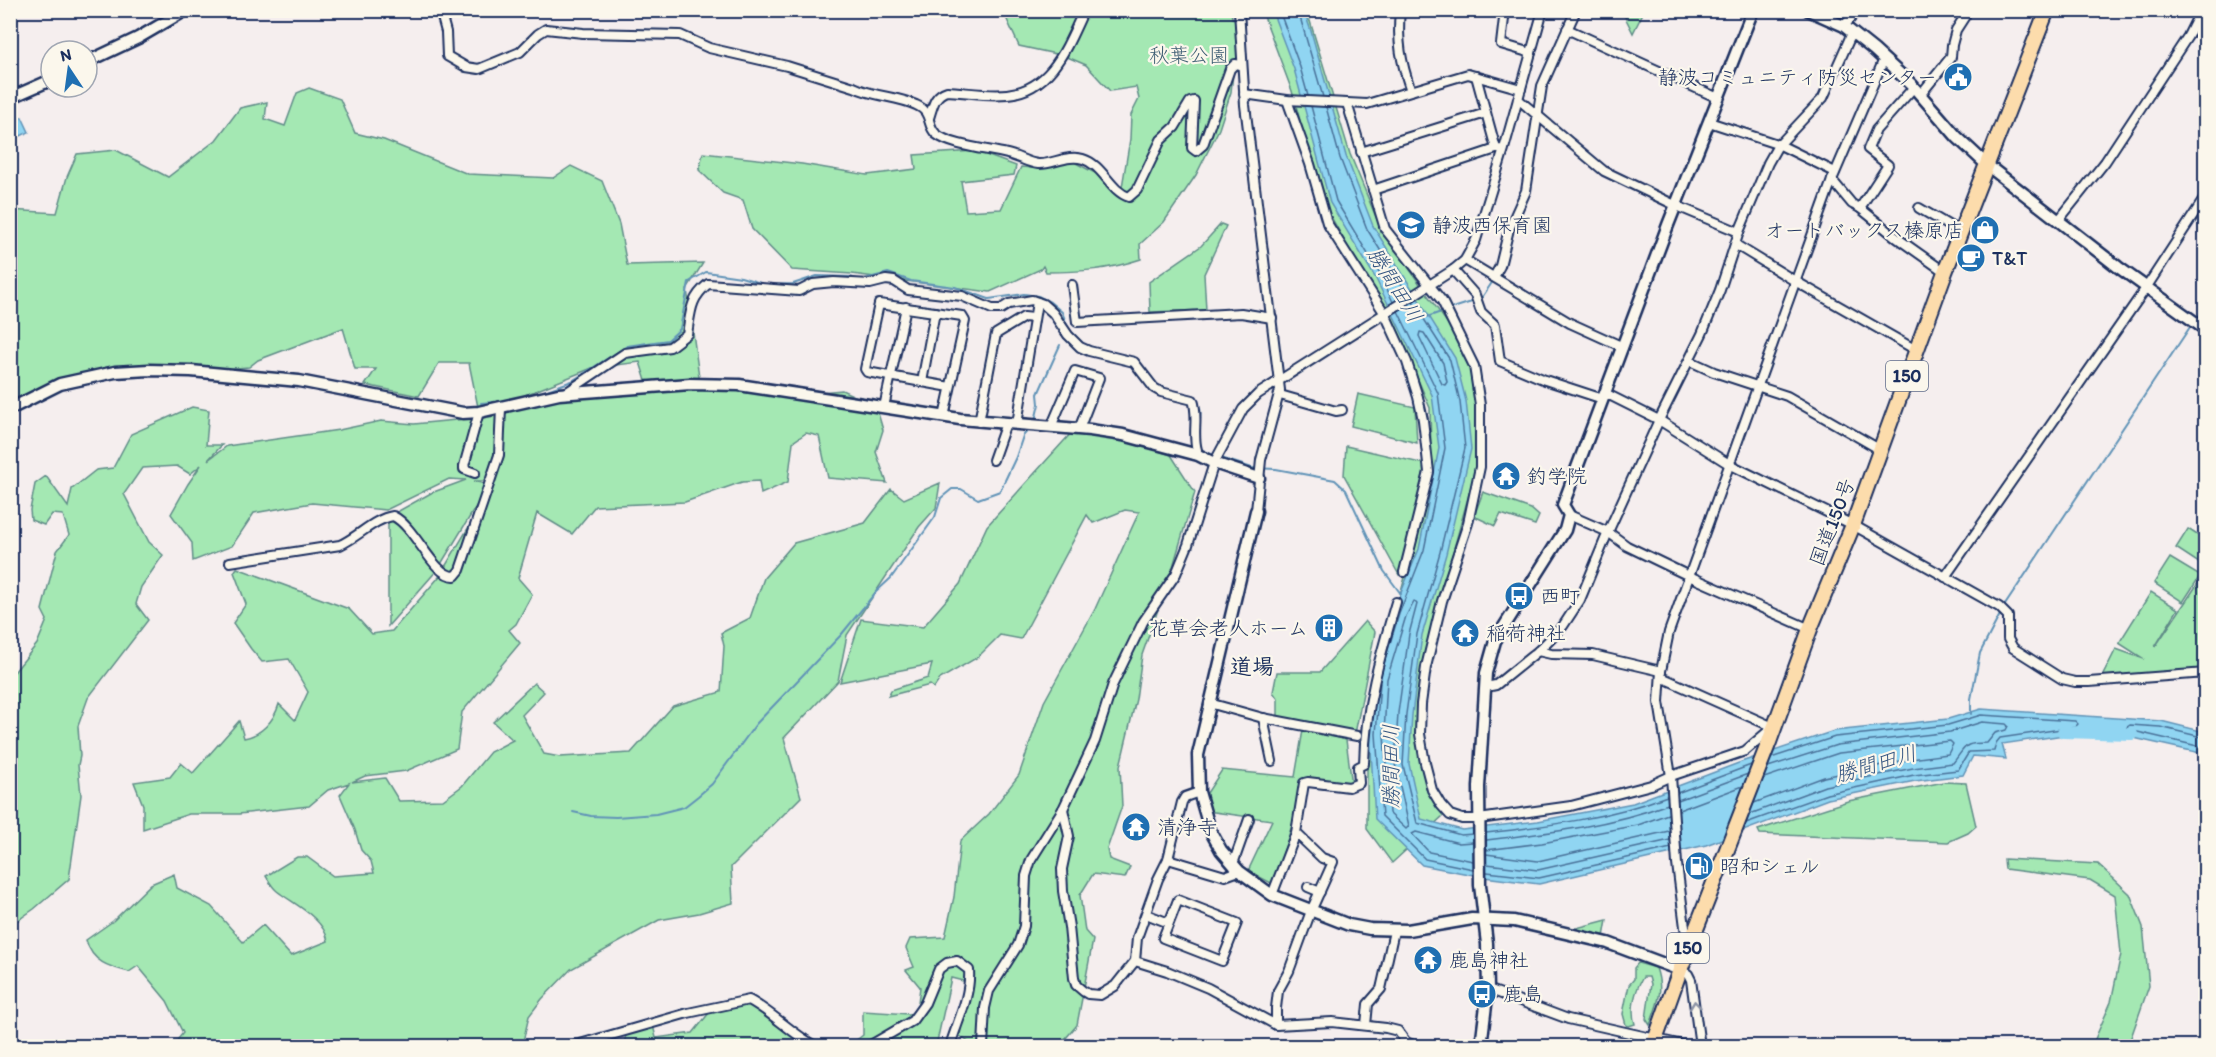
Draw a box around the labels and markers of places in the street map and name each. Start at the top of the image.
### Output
public building icon: 静波コミュニティ防災センター [1942,61,1974,93]
place label: 静波コミュニティ防災センター [1658,65,1937,89]
school or university icon: 静波西保育園 [1395,209,1427,241]
place label: 静波西保育園 [1432,213,1552,237]
shop icon: オートバックス榛原店 [1969,214,2001,246]
place label: オートバックス榛原店 [1764,218,1964,242]
cafe icon: T&T [1955,242,1987,274]
place label: T&T [1992,246,2027,270]
temple icon: 釣学院 [1490,460,1522,492]
place label: 釣学院 [1527,464,1587,488]
bus stop icon: 西町 [1503,580,1535,612]
place label: 西町 [1540,584,1580,608]
building icon: 花草会老人ホーム [1313,612,1345,644]
place label: 花草会老人ホーム [1149,616,1308,640]
temple icon: 稲荷神社 [1449,617,1481,649]
place label: 稲荷神社 [1486,621,1566,645]
temple icon: 清浄寺 [1120,811,1152,843]
place label: 清浄寺 [1157,815,1217,839]
fuel station icon: 昭和シェル [1683,850,1715,882]
place label: 昭和シェル [1720,854,1820,878]
temple icon: 鹿島神社 [1412,944,1444,976]
place label: 鹿島神社 [1449,948,1529,972]
bus stop icon: 鹿島 [1466,978,1498,1010]
place label: 鹿島 [1503,982,1543,1006]

